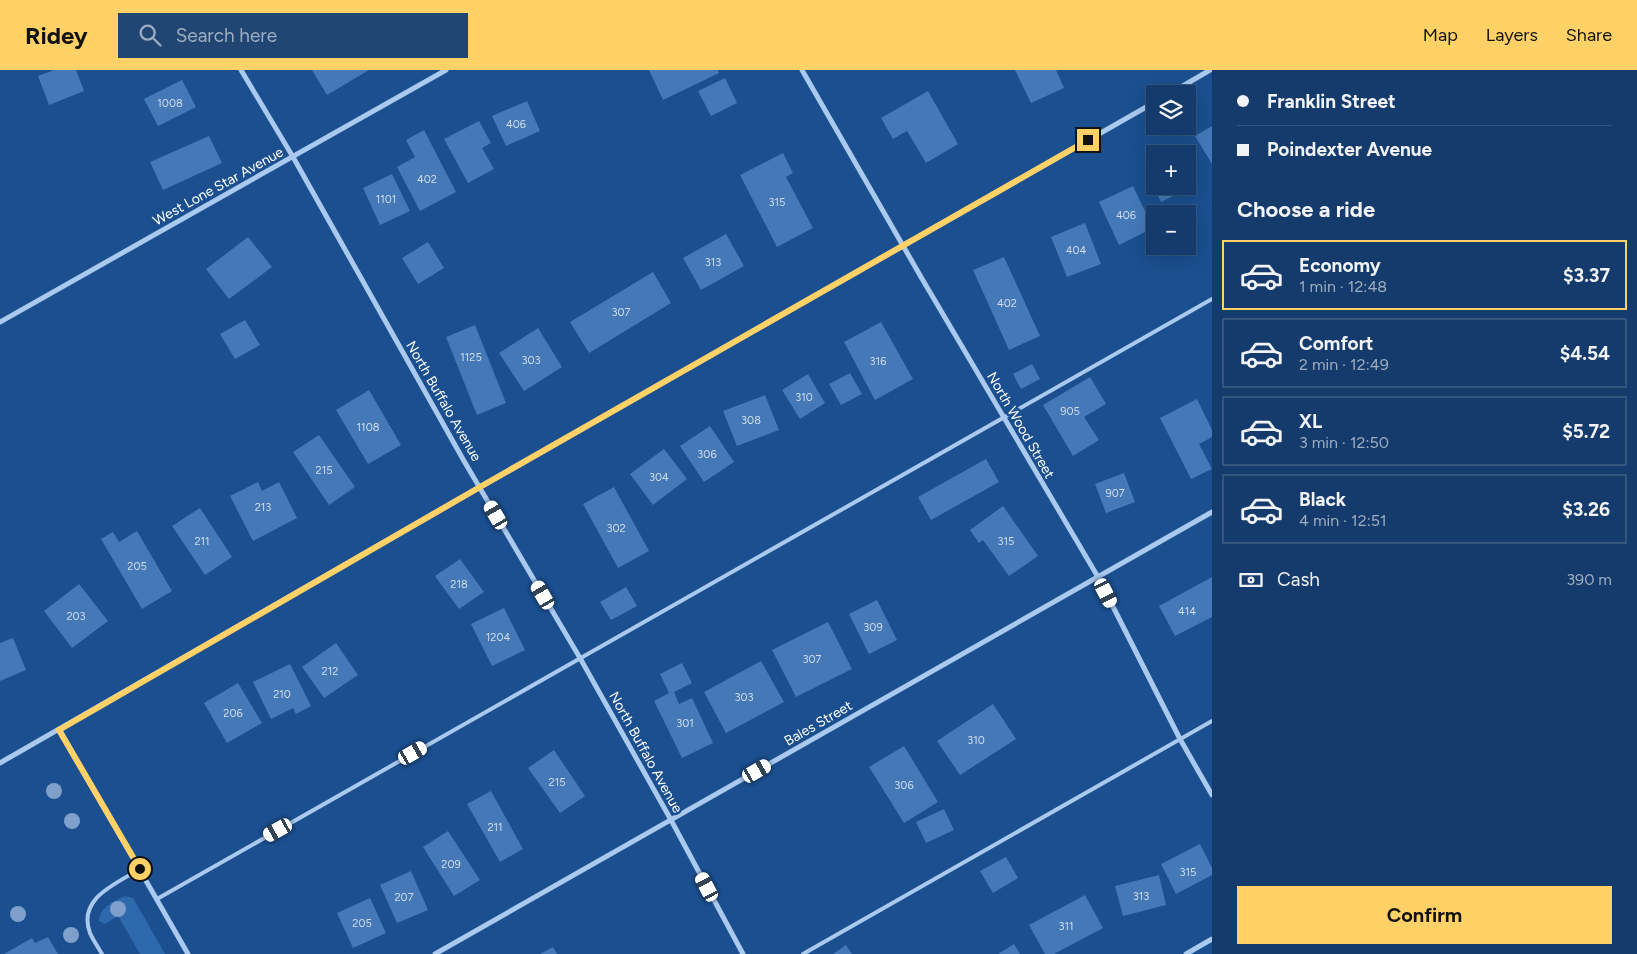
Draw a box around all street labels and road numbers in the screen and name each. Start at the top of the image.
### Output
street label: West Lone Star Avenue [150,143,287,229]
street label: North Buffalo Avenue [402,338,485,465]
street label: North Wood Street [983,369,1058,482]
street label: North Buffalo Avenue [605,689,686,816]
street label: Bales Street [781,697,855,750]

